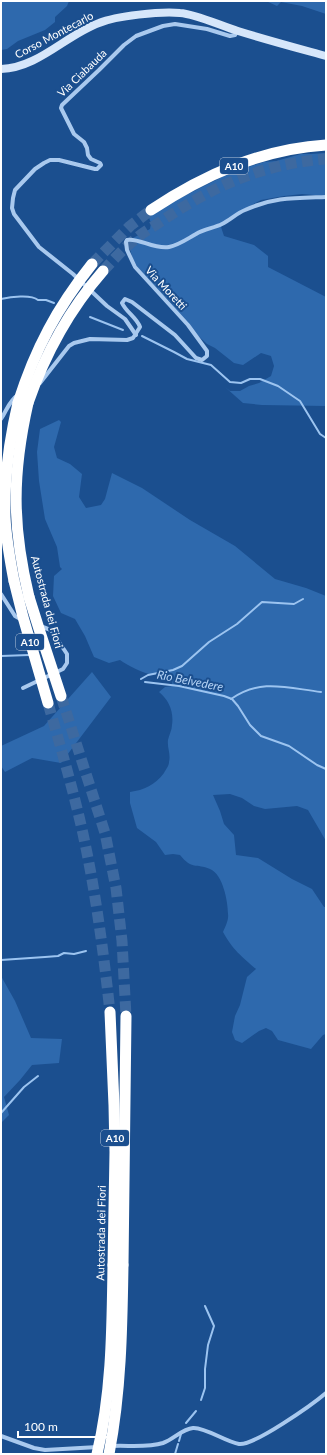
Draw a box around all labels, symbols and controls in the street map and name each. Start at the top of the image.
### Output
street label: Corso Montecarlo [12,8,95,61]
street label: Via Ciabauda [54,46,109,99]
road number: A10 [220,158,248,174]
street label: Via Moretti [143,263,190,312]
street label: Autostrada dei Fiori [29,554,66,650]
road number: A10 [16,634,44,650]
water label: Rio Belvedere [156,667,225,694]
road number: A10 [101,1130,129,1146]
street label: Autostrada dei Fiori [93,1185,108,1281]
scale bar [18,1413,112,1439]
text: 100 m [24,1419,58,1434]

